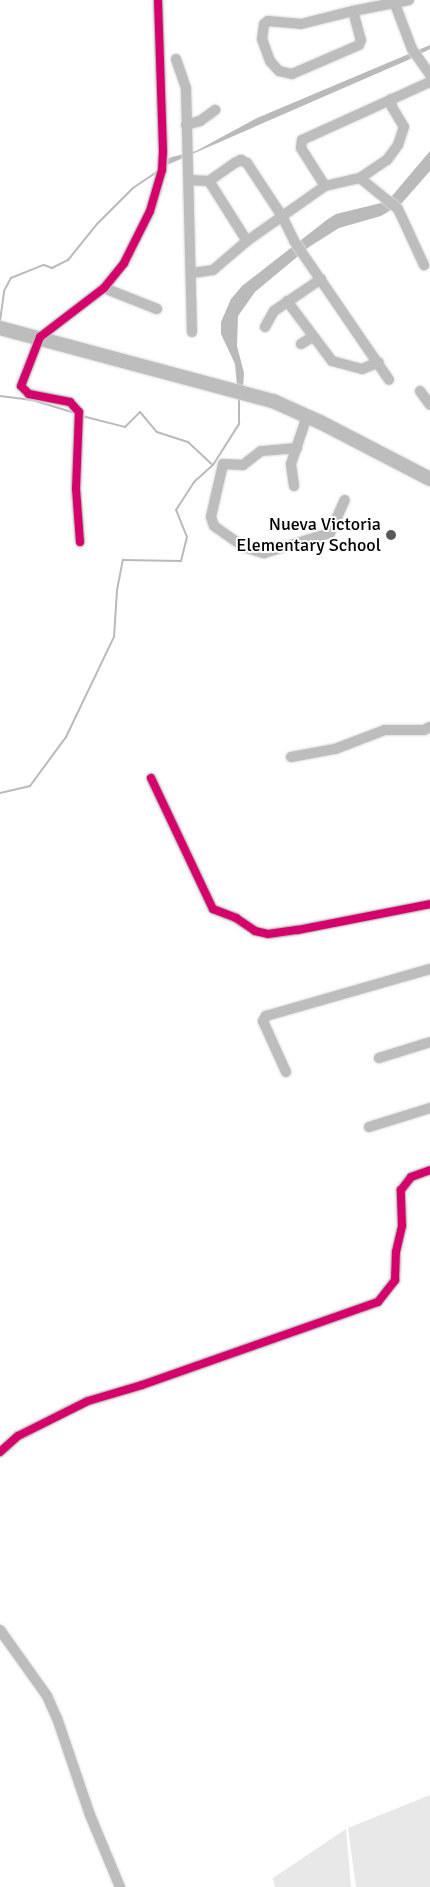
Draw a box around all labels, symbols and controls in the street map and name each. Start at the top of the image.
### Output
place label: Nueva Victoria Elementary School [236,514,381,556]
marker: Nueva Victoria Elementary School [385,529,397,541]

